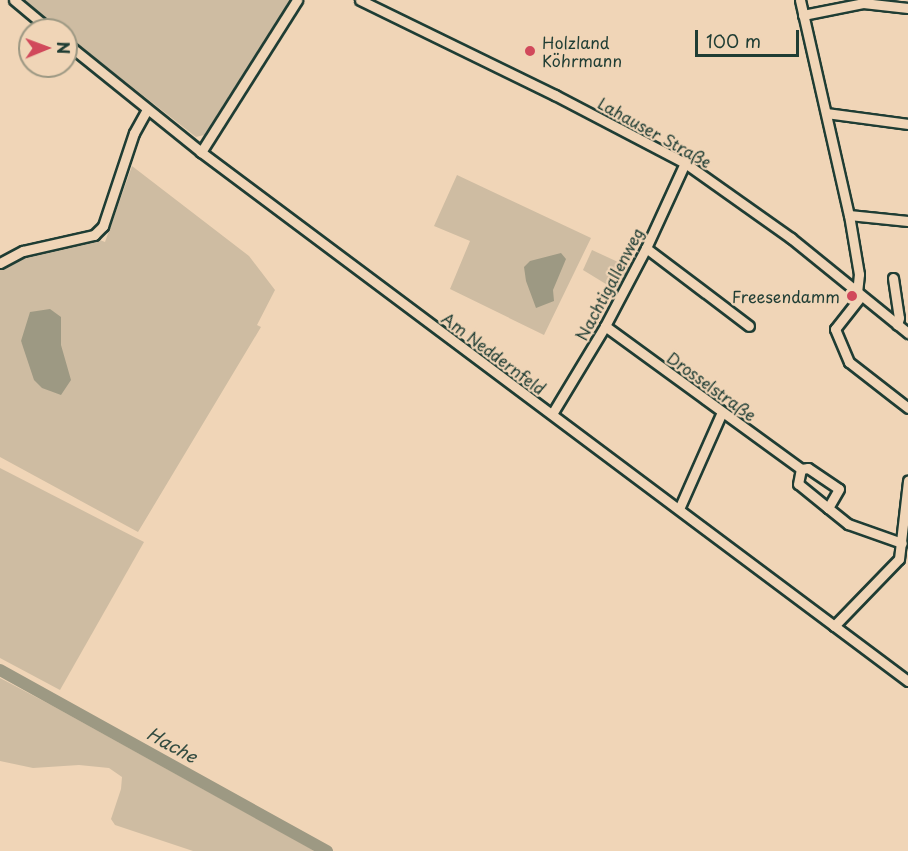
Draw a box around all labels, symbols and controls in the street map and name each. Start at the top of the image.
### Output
north arrow [18,18,78,78]
scale bar [698,18,802,56]
text: 100 m [706,27,761,54]
place label: Holzland Köhrmann [542,32,622,70]
text: N [52,41,76,54]
marker: Holzland Köhrmann [523,44,537,58]
street label: Lahauser Straße [595,93,715,171]
street label: Nachtigallenweg [571,224,647,344]
place label: Freesendamm [732,286,840,306]
marker: Freesendamm [845,289,859,303]
street label: Am Neddernfeld [439,308,549,398]
street label: Drosselstraße [664,347,760,425]
water label: Hache [143,723,201,767]

